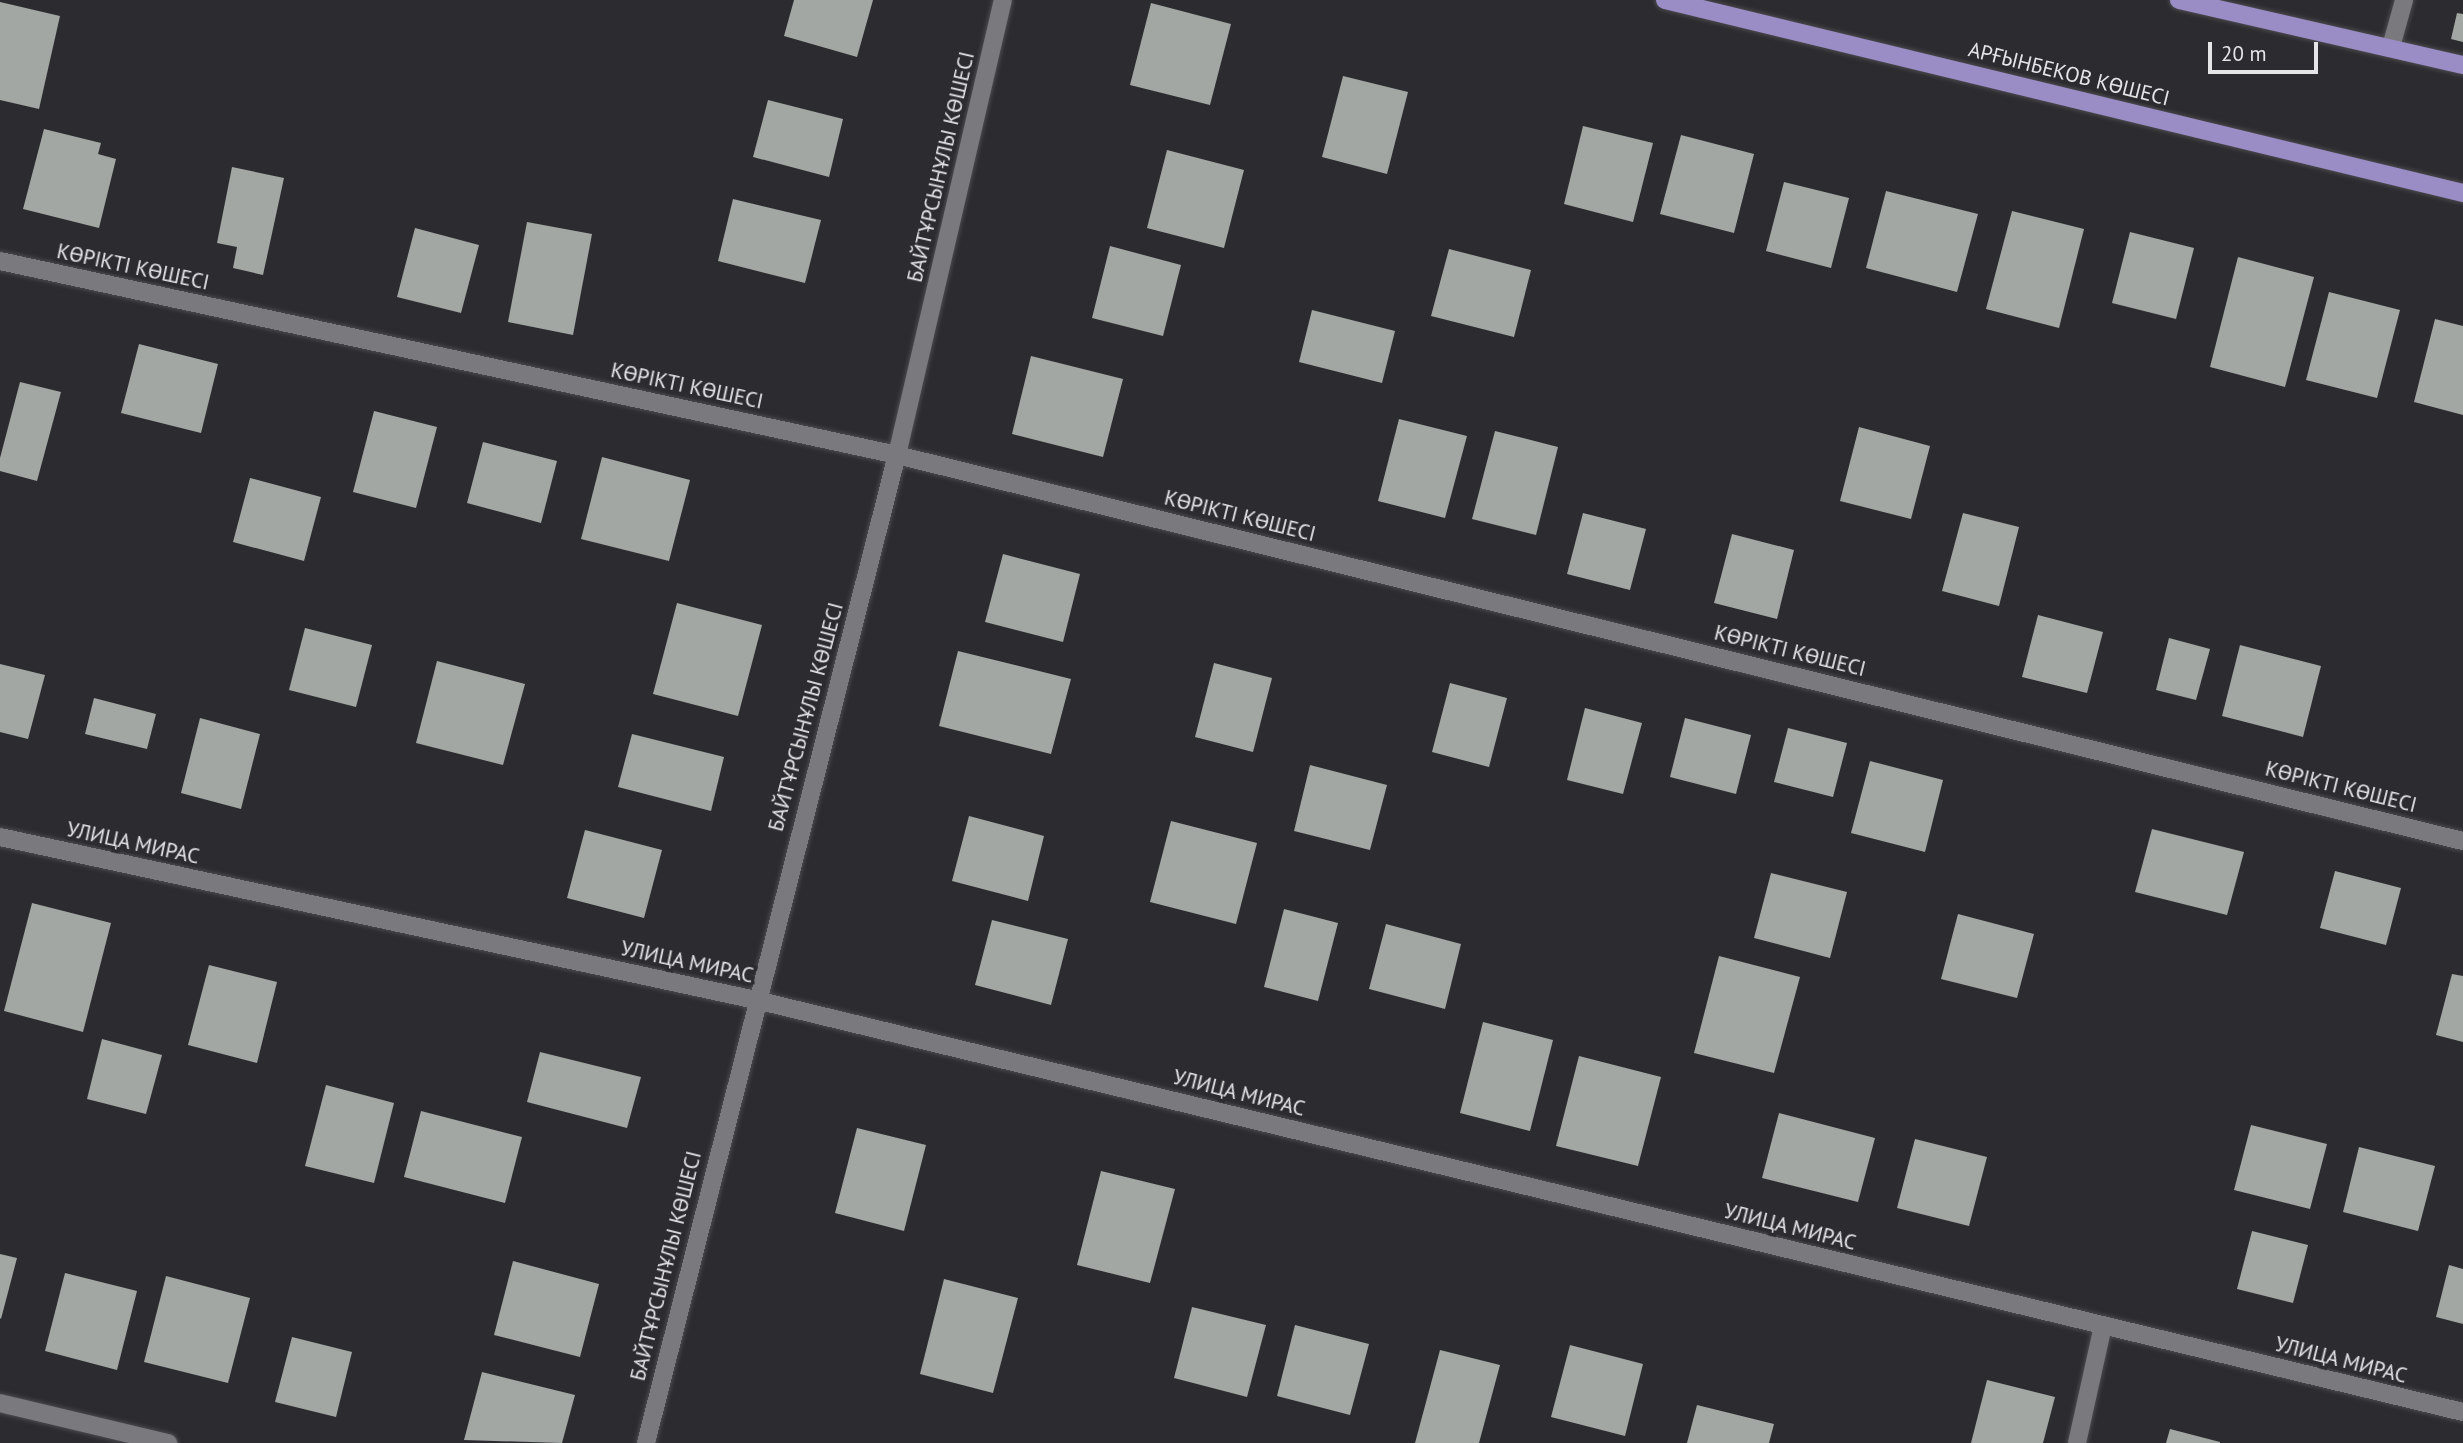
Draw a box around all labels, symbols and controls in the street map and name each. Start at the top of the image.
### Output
scale bar [2211,28,2321,72]
street label: АРҒЫНБЕКОВ КӨШЕСІ [1966,37,2172,111]
text: 20 m [2221,40,2267,67]
street label: БАЙТҰРСЫНҰЛЫ КӨШЕСІ [902,49,980,285]
street label: КӨРІКТІ КӨШЕСІ [55,239,211,295]
street label: КӨРІКТІ КӨШЕСІ [609,358,765,414]
street label: КӨРІКТІ КӨШЕСІ [1162,485,1318,547]
street label: БАЙТҰРСЫНҰЛЫ КӨШЕСІ [763,600,849,834]
street label: КӨРІКТІ КӨШЕСІ [1712,620,1868,682]
street label: КӨРІКТІ КӨШЕСІ [2263,756,2419,818]
street label: УЛИЦА МИРАС [64,817,202,869]
street label: УЛИЦА МИРАС [618,936,756,988]
street label: УЛИЦА МИРАС [1170,1064,1308,1122]
street label: БАЙТҰРСЫНҰЛЫ КӨШЕСІ [625,1149,707,1383]
street label: УЛИЦА МИРАС [1721,1198,1859,1256]
street label: УЛИЦА МИРАС [2272,1331,2410,1389]

